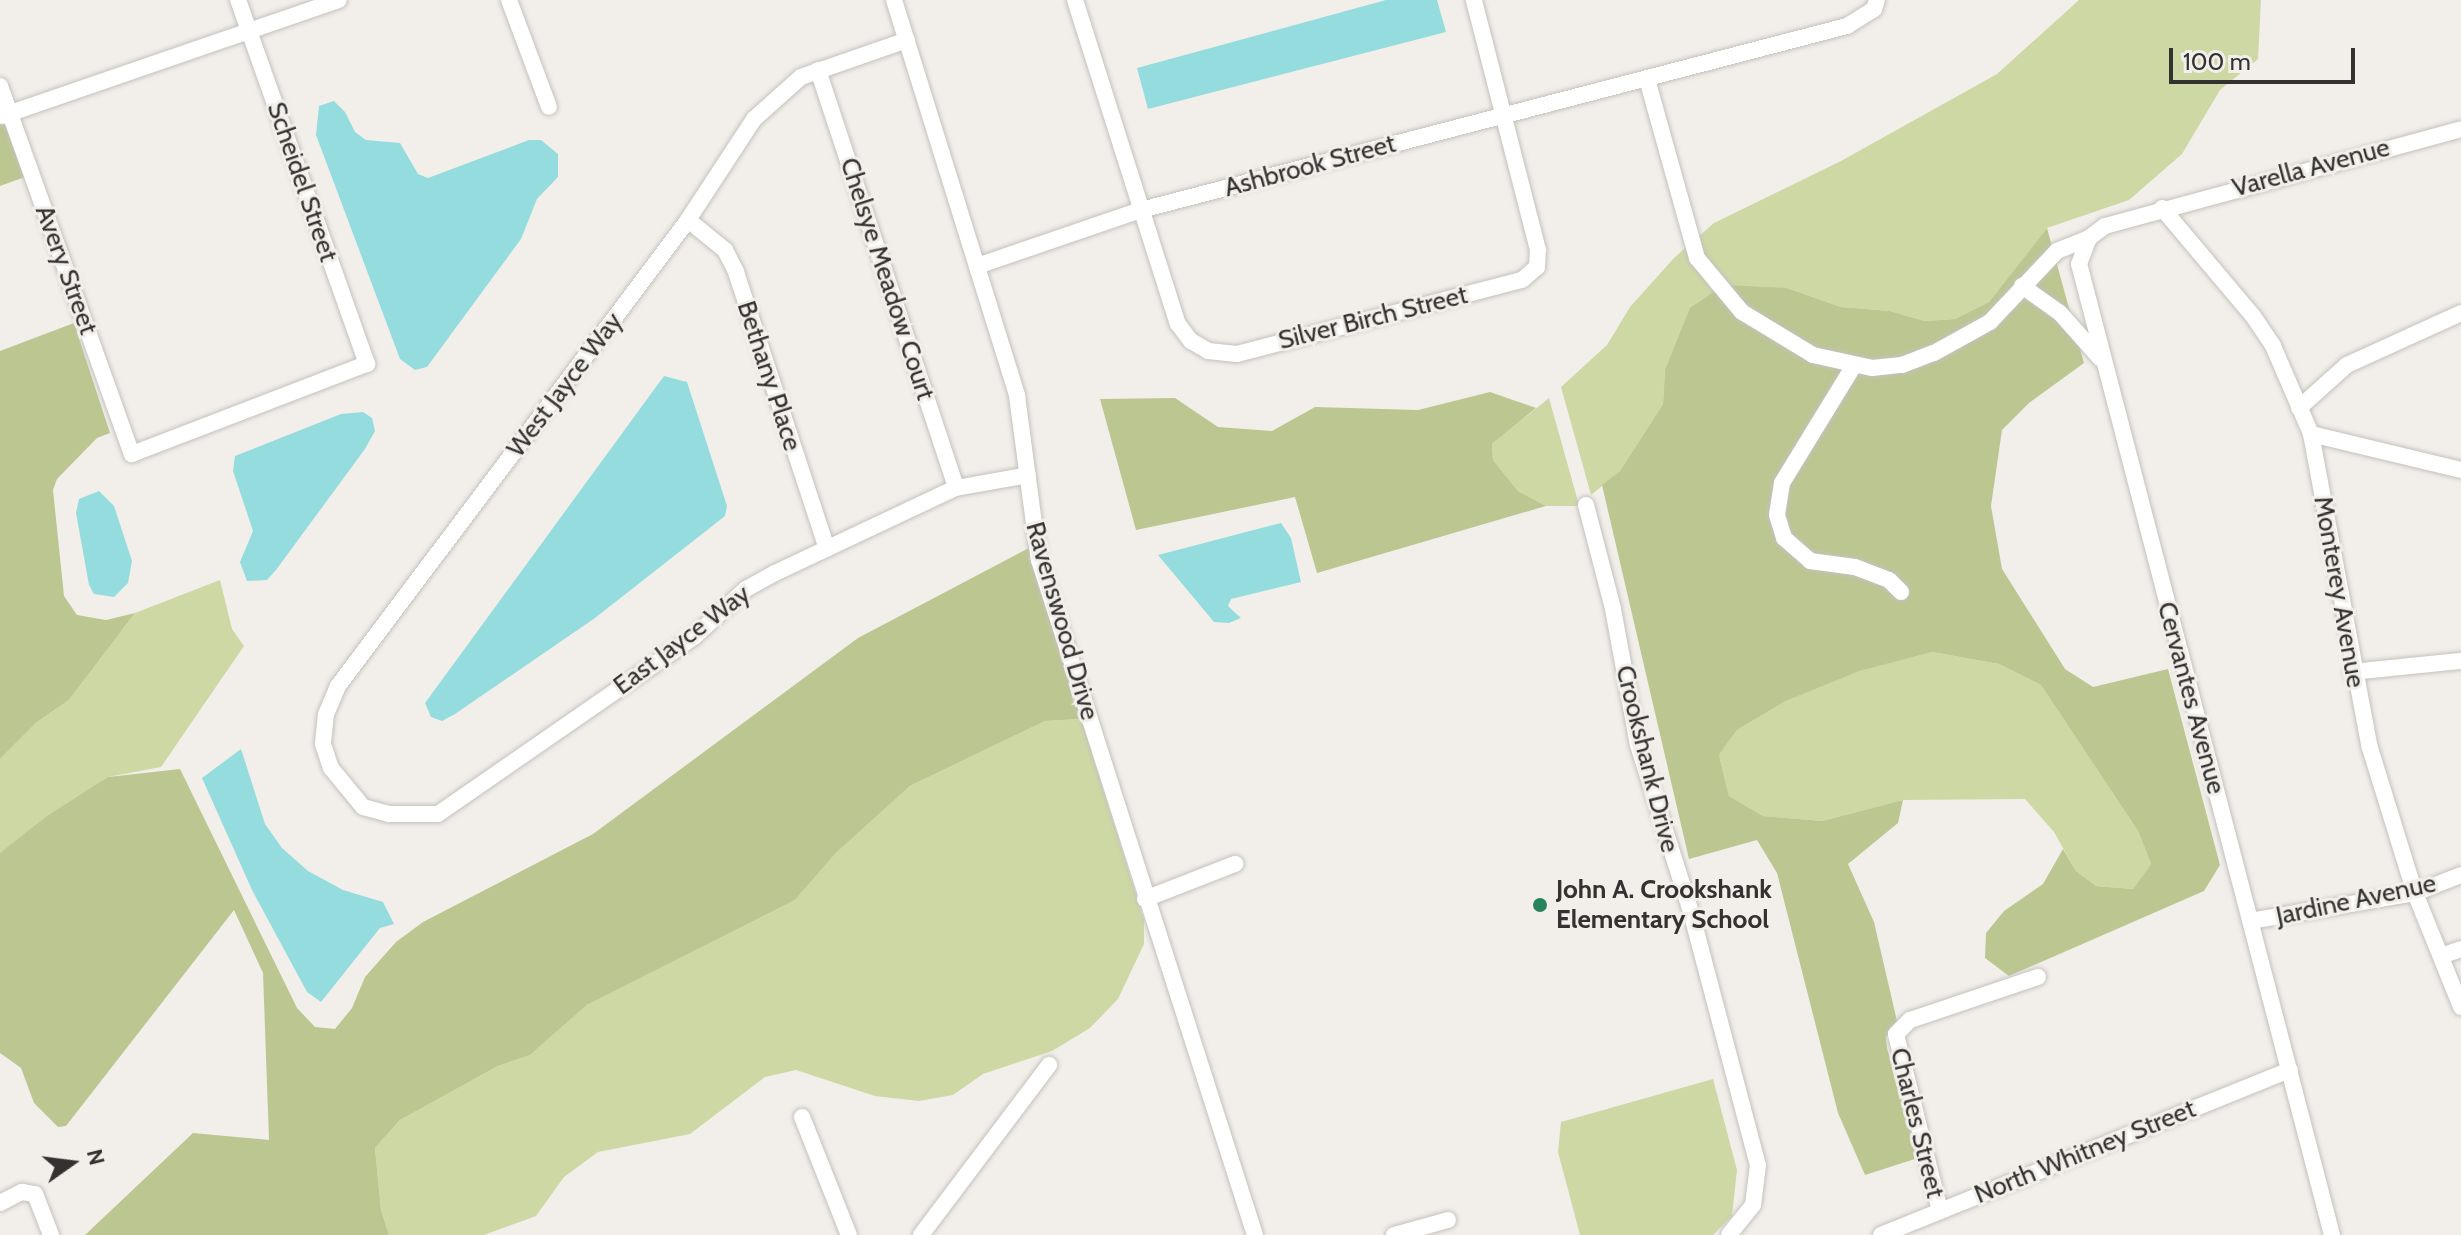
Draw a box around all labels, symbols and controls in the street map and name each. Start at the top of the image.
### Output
scale bar [2173,32,2359,82]
text: 100 m [2183,47,2251,76]
street label: Scheidel Street [260,98,344,266]
street label: Ashbrook Street [1221,128,1399,204]
street label: Varella Avenue [2229,132,2393,204]
street label: Chelsye Meadow Court [833,154,941,404]
street label: Avery Street [28,201,104,339]
street label: Silver Birch Street [1275,279,1471,357]
street label: Bethany Place [730,297,808,455]
street label: West Jayce Way [501,307,629,463]
street label: Monterey Avenue [2307,494,2371,690]
street label: Ravenswood Drive [1019,518,1105,724]
street label: East Jayce Way [608,579,756,701]
street label: Cervantes Avenue [2150,599,2232,797]
street label: Crookshank Drive [1609,662,1685,856]
street label: Jardine Avenue [2273,868,2439,932]
place label: John A. Crookshank Elementary School [1556,874,1772,936]
marker: John A. Crookshank Elementary School [1531,896,1549,914]
street label: Charles Street [1883,1045,1951,1201]
street label: North Whitney Street [1970,1093,2200,1211]
north arrow [32,1123,112,1203]
text: N [81,1146,111,1168]

